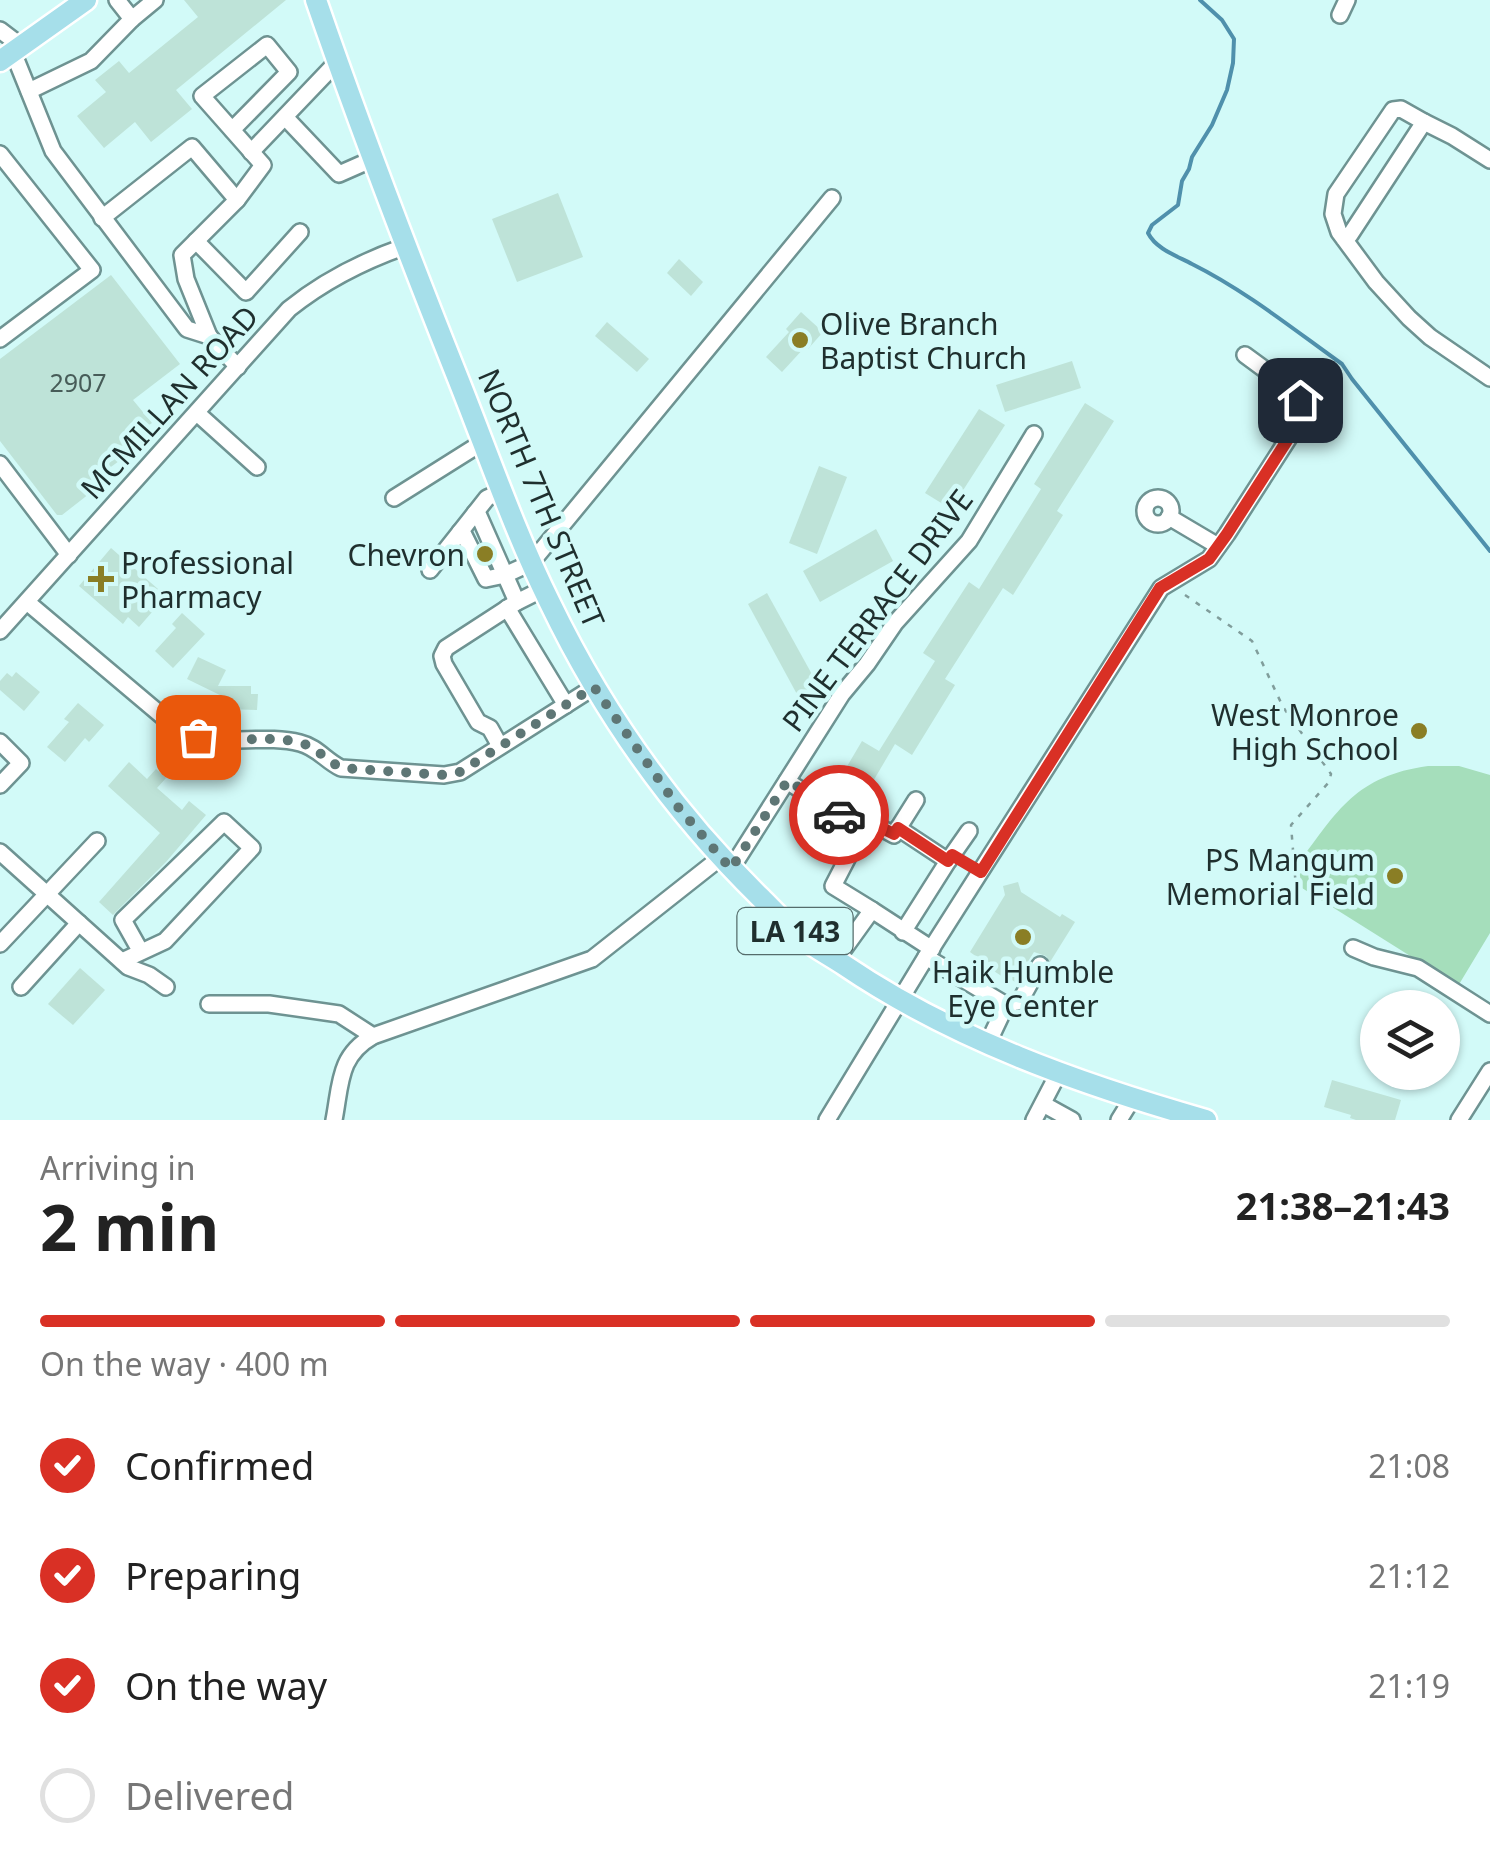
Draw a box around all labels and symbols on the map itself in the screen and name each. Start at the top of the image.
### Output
street label: MCMILLAN ROAD [71,296,267,508]
place label: Olive Branch Baptist Church [820,303,1027,378]
marker: Olive Branch Baptist Church [789,329,811,351]
pin [1258,358,1343,443]
street label: NORTH 7TH STREET [469,362,615,634]
house number: 2907 [49,365,107,399]
street label: PINE TERRACE DRIVE [772,480,982,740]
place label: Chevron [347,534,465,575]
place label: Professional Pharmacy [121,542,294,617]
marker: Chevron [474,543,496,565]
marker: Professional Pharmacy [90,568,112,590]
place label: West Monroe High School [1211,694,1399,769]
pin [156,695,241,780]
marker: West Monroe High School [1408,720,1430,742]
courier [789,765,889,865]
place label: PS Mangum Memorial Field [1166,839,1375,914]
marker: PS Mangum Memorial Field [1384,865,1406,887]
road number: LA 143 [738,908,852,954]
marker: Haik Humble Eye Center [1012,926,1034,948]
place label: Haik Humble Eye Center [932,951,1114,1026]

